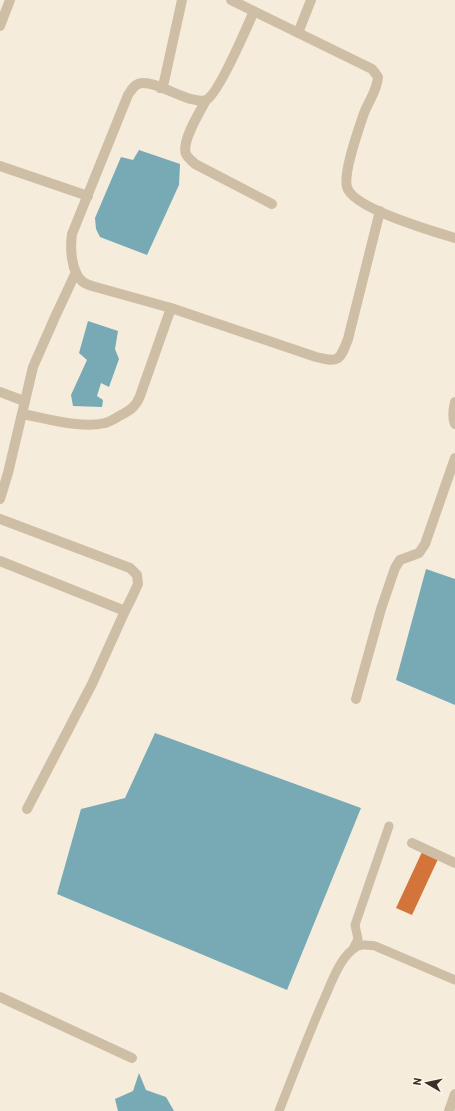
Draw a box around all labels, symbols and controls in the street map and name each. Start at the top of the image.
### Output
north arrow [407,1063,447,1103]
text: N [410,1077,424,1086]

